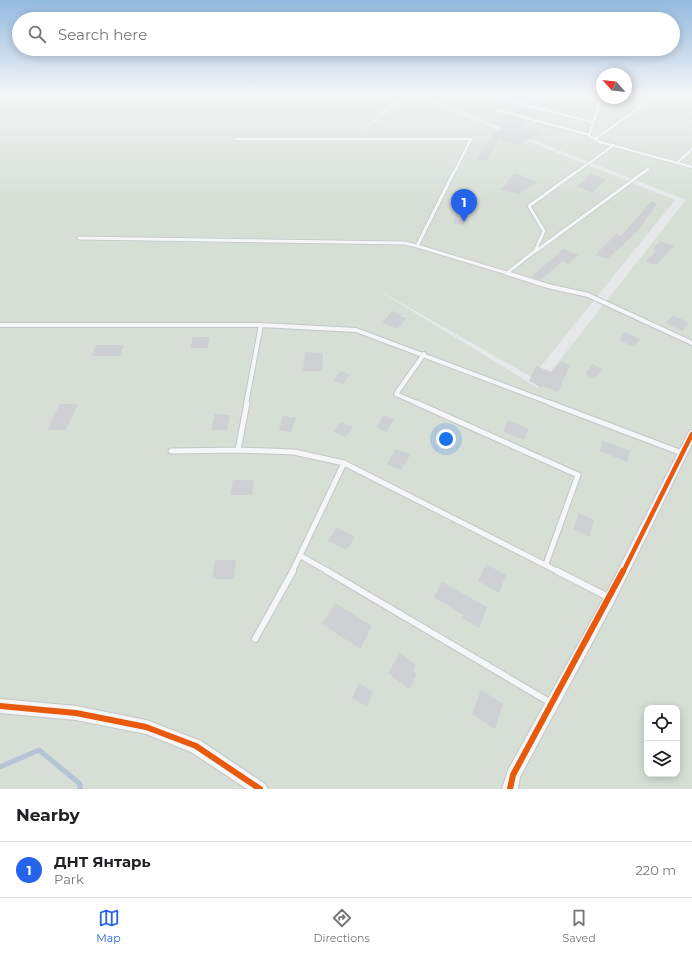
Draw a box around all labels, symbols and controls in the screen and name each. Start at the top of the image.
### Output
search box [12,12,680,56]
icon: search [26,23,48,45]
text: Search here [58,25,147,44]
north arrow [596,68,632,104]
pin: 1 [451,189,477,222]
your location [436,429,456,449]
map controls [644,705,680,777]
button: locate [644,705,680,741]
button: layers [644,741,680,777]
text: Nearby [16,805,80,825]
text: ДНТ Янтарь [54,852,151,871]
text: 1 [26,862,32,878]
text: 220 m [635,862,676,878]
text: Park [54,871,84,887]
tab: Map [96,907,121,945]
tab: Directions [314,907,370,945]
tab: Saved [563,907,596,945]

